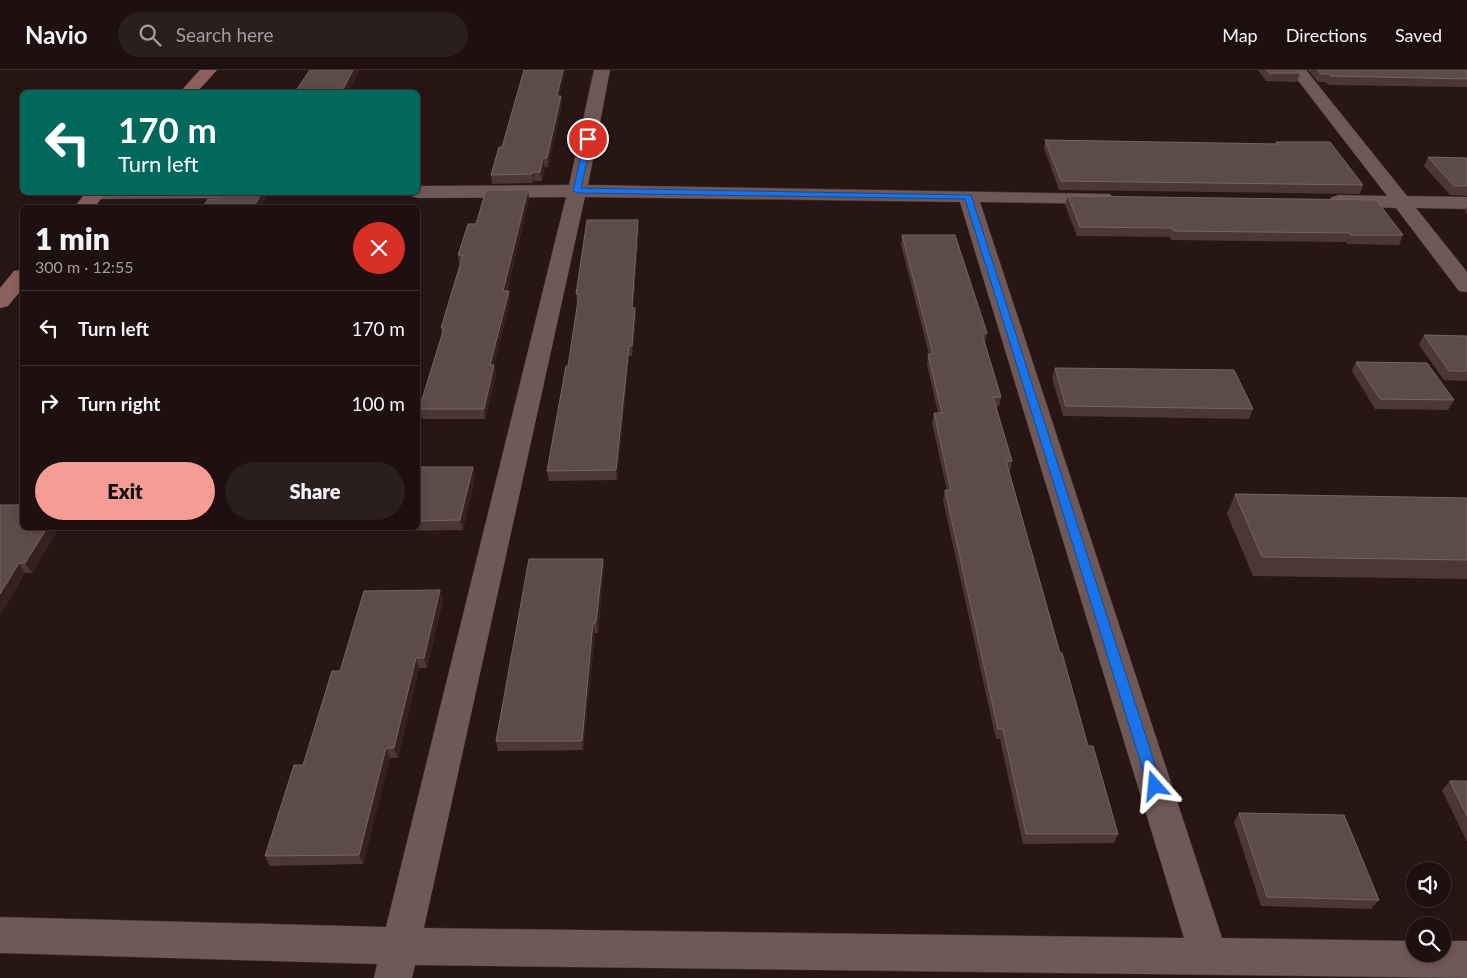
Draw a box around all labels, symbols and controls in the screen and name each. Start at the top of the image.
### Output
search box [118,12,468,57]
text: Navio [25,20,88,49]
icon: search [136,21,164,49]
text: Search here [176,23,274,46]
text: Map [1222,24,1258,46]
text: Directions [1286,24,1367,46]
text: Saved [1395,24,1442,46]
text: 170 m [118,108,217,150]
icon: left [35,110,100,175]
pin [567,118,609,160]
icon: arrive [574,125,602,153]
text: Turn left [118,150,199,177]
text: 1 min [35,220,110,256]
button: close [353,222,405,274]
text: 300 m · 12:55 [35,257,134,276]
icon: left [35,314,63,342]
text: Turn left [78,317,149,340]
text: 170 m [351,317,405,340]
icon: right [35,389,63,417]
text: Turn right [78,392,160,415]
text: 100 m [351,392,405,415]
button: Exit [35,462,215,520]
button: Share [225,462,405,520]
position arrow [1128,759,1180,811]
map controls [1406,862,1451,962]
button: sound [1406,862,1451,907]
button: search [1406,917,1451,962]

